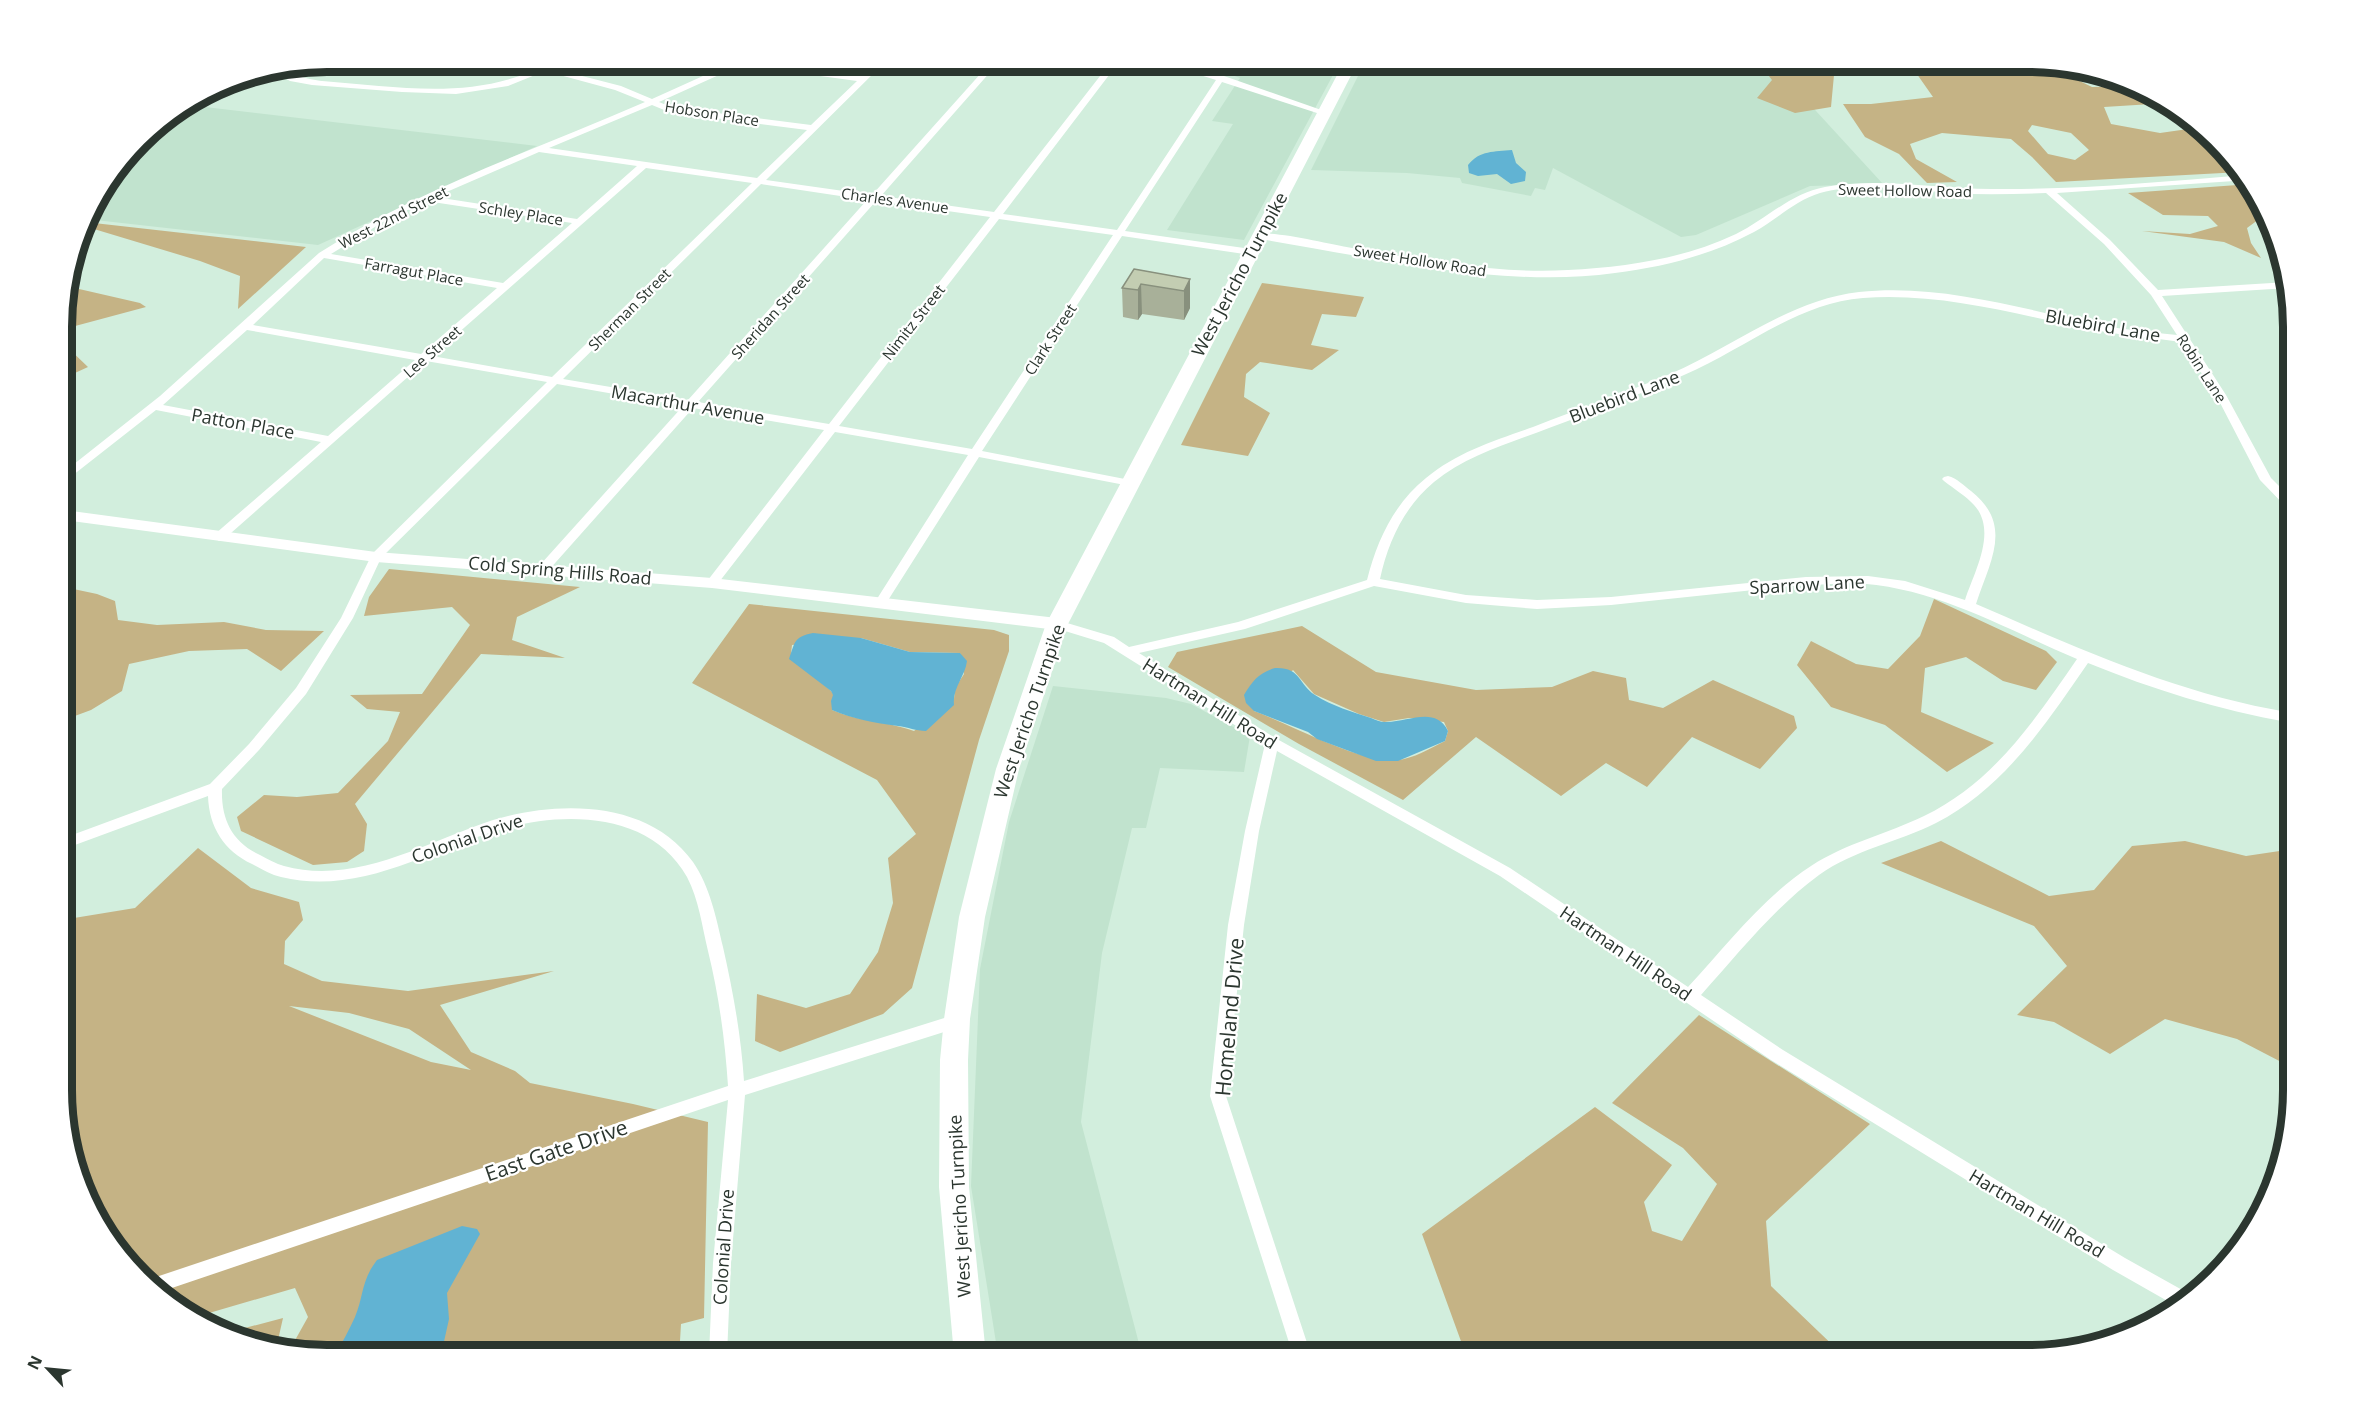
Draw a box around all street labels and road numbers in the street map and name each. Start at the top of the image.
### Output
street label: Hobson Place [663,96,761,130]
street label: Sweet Hollow Road [1838,179,1972,201]
street label: West 22nd Street [335,181,451,253]
street label: Charles Avenue [840,183,950,217]
street label: West Jericho Turnpike [1185,188,1293,360]
street label: Schley Place [477,196,565,230]
street label: Sweet Hollow Road [1352,240,1488,280]
street label: Farragut Place [363,252,465,290]
street label: Sherman Street [583,263,675,355]
street label: Sheridan Street [726,269,814,363]
street label: Nimitz Street [877,280,949,364]
street label: Clark Street [1019,299,1081,379]
street label: Bluebird Lane [2044,303,2162,347]
street label: Lee Street [399,320,465,382]
street label: Robin Lane [2172,330,2232,406]
street label: Bluebird Lane [1565,364,1683,428]
street label: Macarthur Avenue [609,379,767,429]
street label: Patton Place [190,402,296,444]
street label: Cold Spring Hills Road [467,550,653,590]
street label: Sparrow Lane [1749,569,1865,599]
street label: West Jericho Turnpike [988,621,1070,801]
street label: Hartman Hill Road [1138,652,1282,754]
street label: Colonial Drive [408,808,526,868]
street label: Hartman Hill Road [1555,900,1697,1006]
street label: Homeland Drive [1208,937,1250,1097]
street label: East Gate Drive [481,1112,631,1188]
street label: West Jericho Turnpike [942,1114,976,1298]
street label: Hartman Hill Road [1965,1163,2109,1263]
street label: Colonial Drive [707,1188,739,1306]

